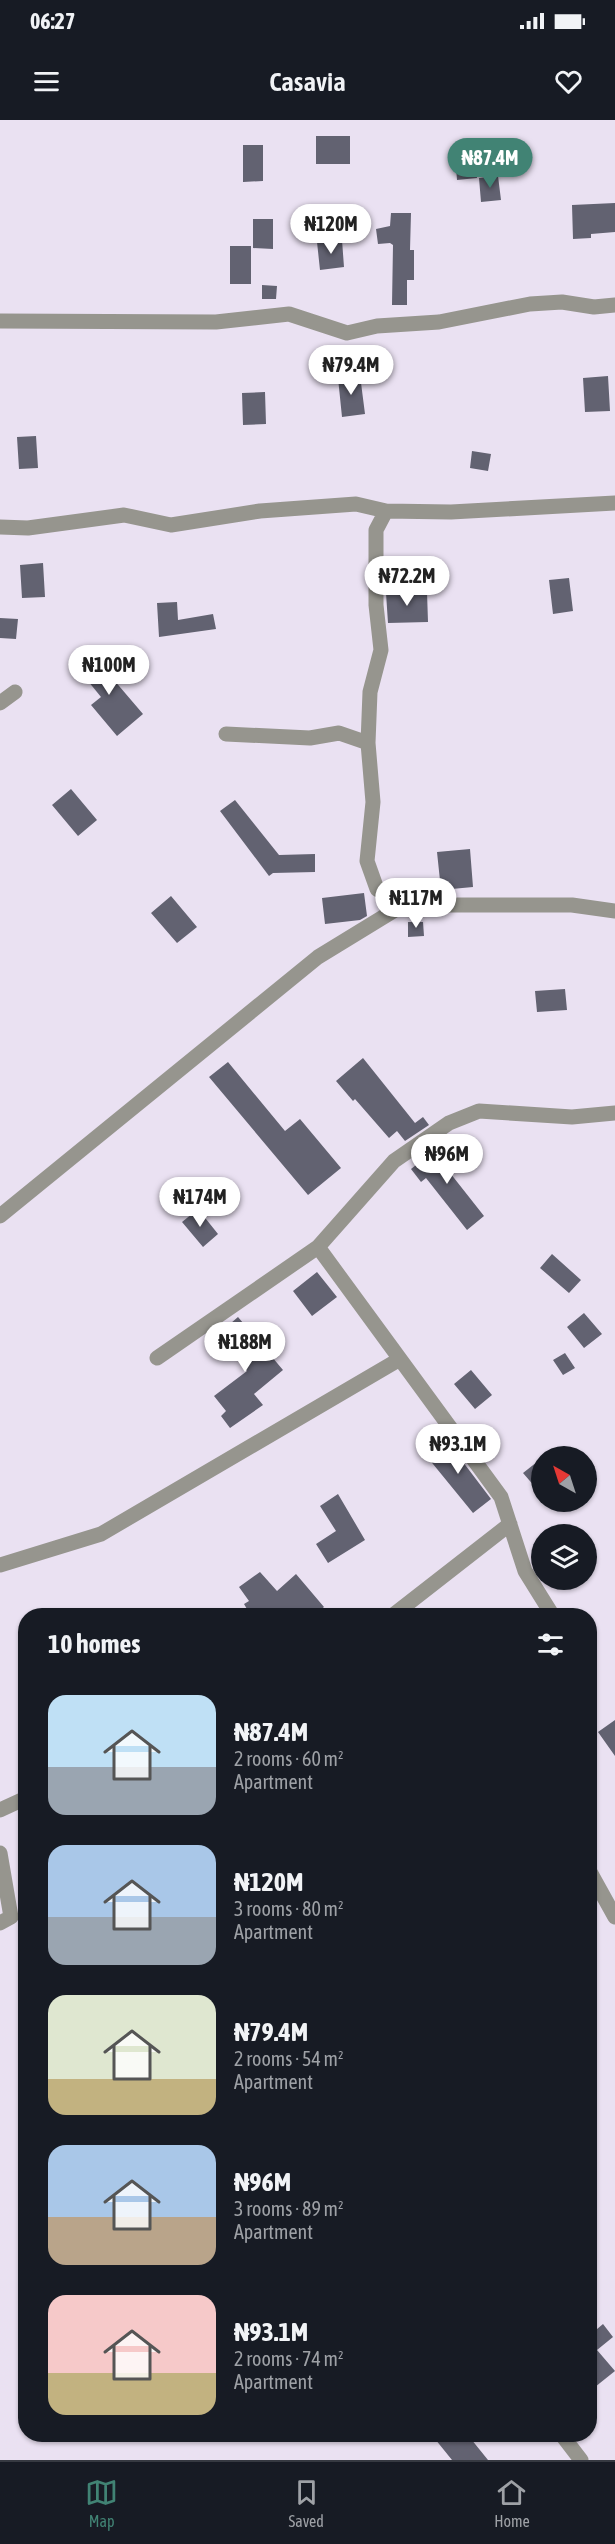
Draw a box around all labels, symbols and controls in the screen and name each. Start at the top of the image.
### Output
text: 06:27 [30,8,75,34]
icon: menu [30,65,63,98]
icon: heart [552,65,585,98]
text: Casavia [269,66,346,97]
pin: ₦87.4M [441,138,539,189]
text: ₦87.4M [462,146,518,169]
pin: ₦120M [289,204,373,255]
text: ₦120M [304,212,358,235]
pin: ₦79.4M [302,345,400,396]
text: ₦79.4M [323,353,379,376]
pin: ₦72.2M [358,556,456,607]
text: ₦72.2M [379,564,435,587]
pin: ₦100M [67,645,151,696]
text: ₦100M [82,653,136,676]
pin: ₦117M [374,878,458,929]
text: ₦117M [389,886,443,909]
pin: ₦96M [411,1134,483,1185]
text: ₦96M [425,1142,469,1165]
pin: ₦174M [158,1177,242,1228]
text: ₦174M [173,1185,227,1208]
pin: ₦188M [203,1322,287,1373]
text: ₦188M [218,1330,272,1353]
pin: ₦93.1M [409,1424,507,1475]
text: ₦93.1M [430,1432,486,1455]
north arrow [531,1446,597,1512]
map controls [531,1446,597,1590]
button: layers [531,1524,597,1590]
icon: filters [534,1628,567,1661]
text: 10 homes [48,1629,141,1659]
text: ₦87.4M [234,1717,308,1747]
icon: home [96,1719,168,1791]
text: 2 rooms · 60 m² [234,1747,344,1770]
text: Apartment [234,1770,313,1793]
text: ₦120M [234,1867,303,1897]
icon: home [96,1869,168,1941]
text: 3 rooms · 80 m² [234,1897,344,1920]
text: Apartment [234,1920,313,1943]
text: ₦79.4M [234,2017,308,2047]
icon: home [96,2019,168,2091]
text: 2 rooms · 54 m² [234,2047,344,2070]
text: Apartment [234,2070,313,2093]
text: ₦96M [234,2167,291,2197]
icon: home [96,2169,168,2241]
text: 3 rooms · 89 m² [234,2197,344,2220]
text: Apartment [234,2220,313,2243]
text: ₦93.1M [234,2317,308,2347]
icon: home [96,2319,168,2391]
text: 2 rooms · 74 m² [234,2347,344,2370]
text: Apartment [234,2370,313,2393]
tab: Map [85,2476,118,2530]
tab: Saved [288,2476,324,2530]
tab: Home [494,2476,530,2530]

